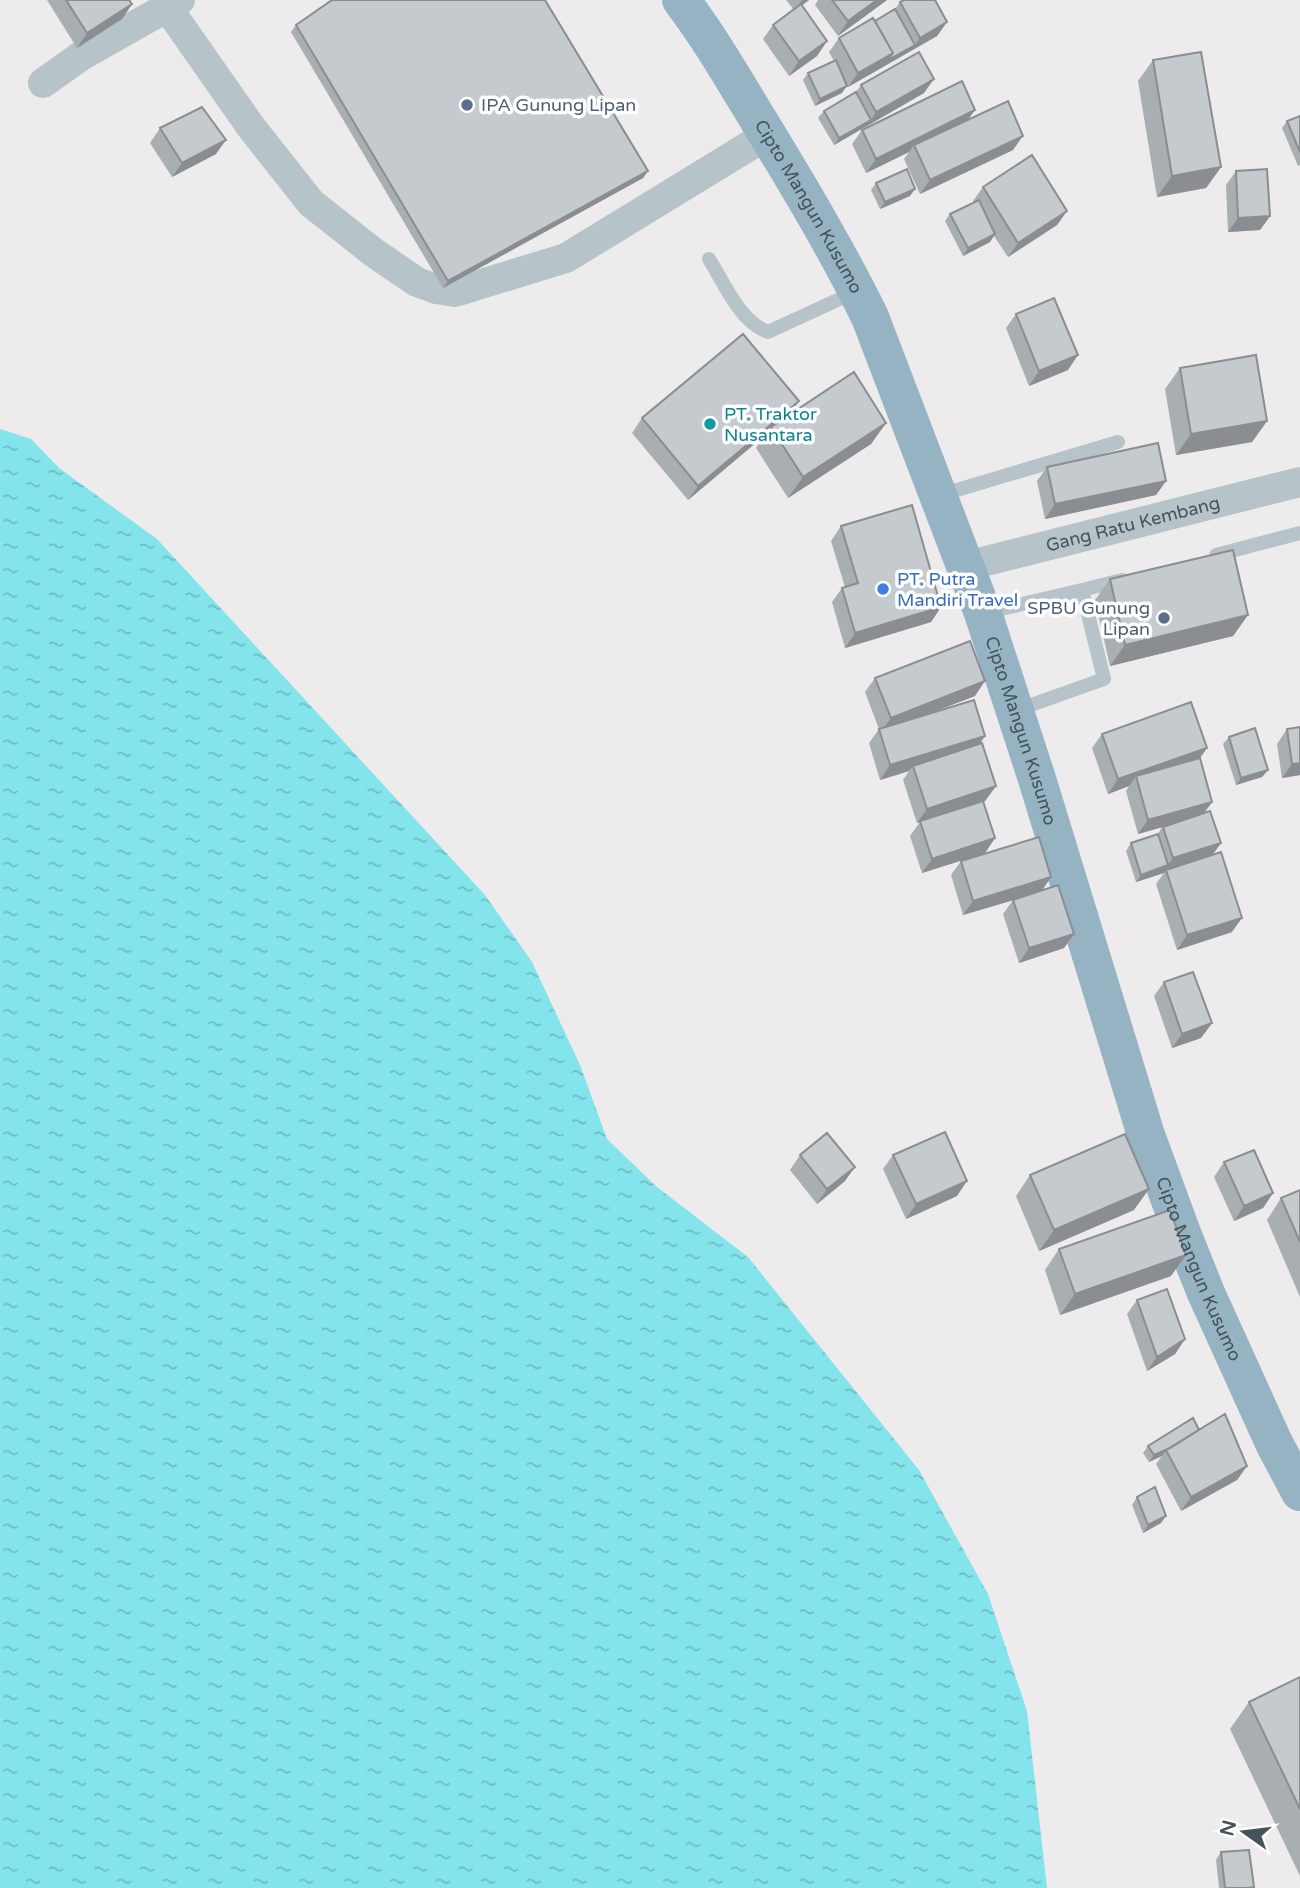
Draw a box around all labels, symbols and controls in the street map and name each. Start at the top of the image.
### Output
place label: IPA Gunung Lipan [481,94,636,116]
marker: IPA Gunung Lipan [459,97,475,113]
street label: Cipto Mangun Kusumo [750,116,867,297]
place label: PT. Traktor Nusantara [724,403,817,446]
marker: PT. Traktor Nusantara [702,416,718,432]
street label: Gang Ratu Kembang [1043,492,1222,557]
place label: PT. Putra Mandiri Travel [897,568,1018,611]
marker: PT. Putra Mandiri Travel [875,581,891,597]
place label: SPBU Gunung Lipan [1027,597,1150,640]
marker: SPBU Gunung Lipan [1156,610,1172,626]
street label: Cipto Mangun Kusumo [980,634,1062,828]
street label: Cipto Mangun Kusumo [1151,1174,1246,1365]
north arrow [1209,1797,1279,1867]
text: N [1216,1818,1241,1838]

